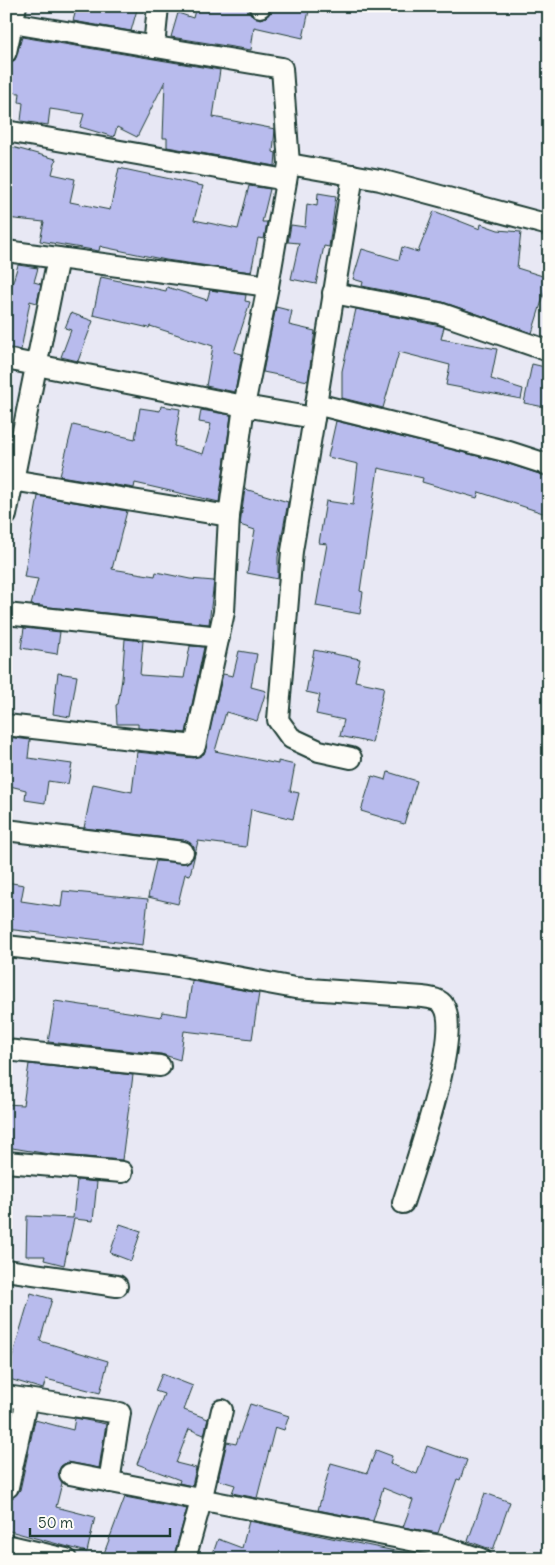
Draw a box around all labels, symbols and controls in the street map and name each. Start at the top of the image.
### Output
scale bar [30,1505,170,1537]
text: 50 m [38,1513,73,1532]

